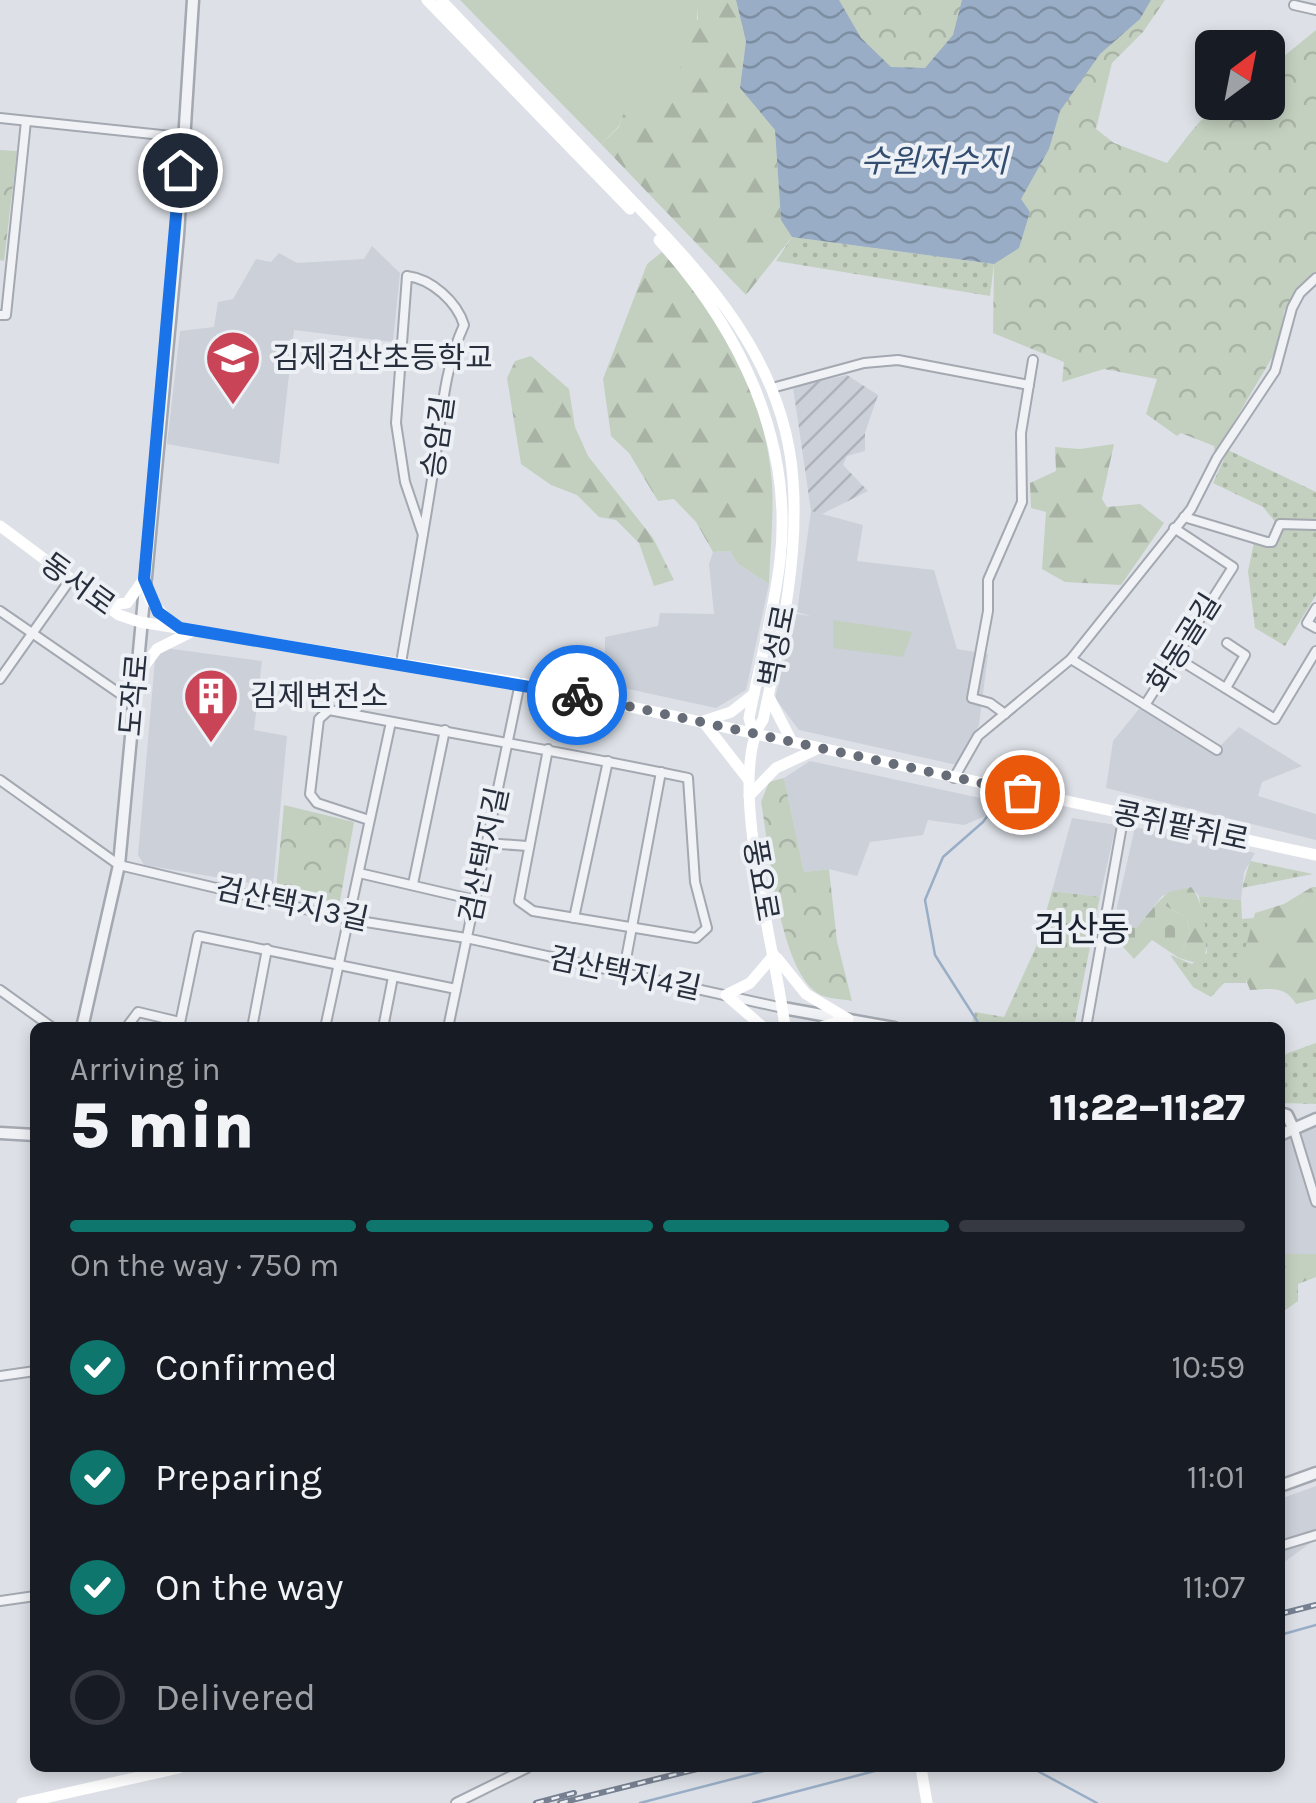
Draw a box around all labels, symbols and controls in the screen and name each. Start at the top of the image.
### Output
north arrow [1195,30,1285,120]
map controls [1195,30,1285,120]
pin [138,128,223,213]
icon: home [153,143,208,198]
water label: 수원저수지 [860,143,1010,180]
school or university icon: 김제검산초등학교 [203,328,263,407]
place label: 김제검산초등학교 [272,340,493,376]
street label: 승암길 [414,393,462,481]
street label: 동서로 [34,545,122,623]
street label: 화동골길 [1139,587,1229,699]
street label: 벽성로 [751,602,803,690]
courier [527,645,627,745]
street label: 도작로 [112,652,156,738]
building icon: 김제변전소 [181,666,241,745]
icon: bike [550,668,605,723]
place label: 김제변전소 [250,678,388,714]
pin [980,750,1065,835]
icon: bag [995,765,1050,820]
street label: 검산택지길 [452,784,516,926]
street label: 콩쥐팥쥐로 [1110,794,1252,858]
street label: 풍요로 [736,836,786,924]
street label: 검산택지3길 [212,870,372,938]
district label: 검산동 [1034,909,1130,950]
street label: 검산택지4길 [546,939,704,1007]
text: Arriving in [70,1051,221,1088]
text: 11:22–11:27 [1049,1085,1245,1130]
text: 5 min [70,1087,254,1163]
text: On the way · 750 m [70,1247,339,1284]
icon: check [70,1340,125,1395]
text: Confirmed [155,1345,338,1390]
text: 10:59 [1171,1349,1245,1386]
icon: check [70,1450,125,1505]
text: Preparing [155,1455,322,1500]
text: 11:01 [1187,1459,1245,1496]
icon: check [70,1560,125,1615]
text: On the way [155,1565,343,1610]
text: 11:07 [1182,1569,1245,1606]
text: Delivered [155,1675,316,1720]

